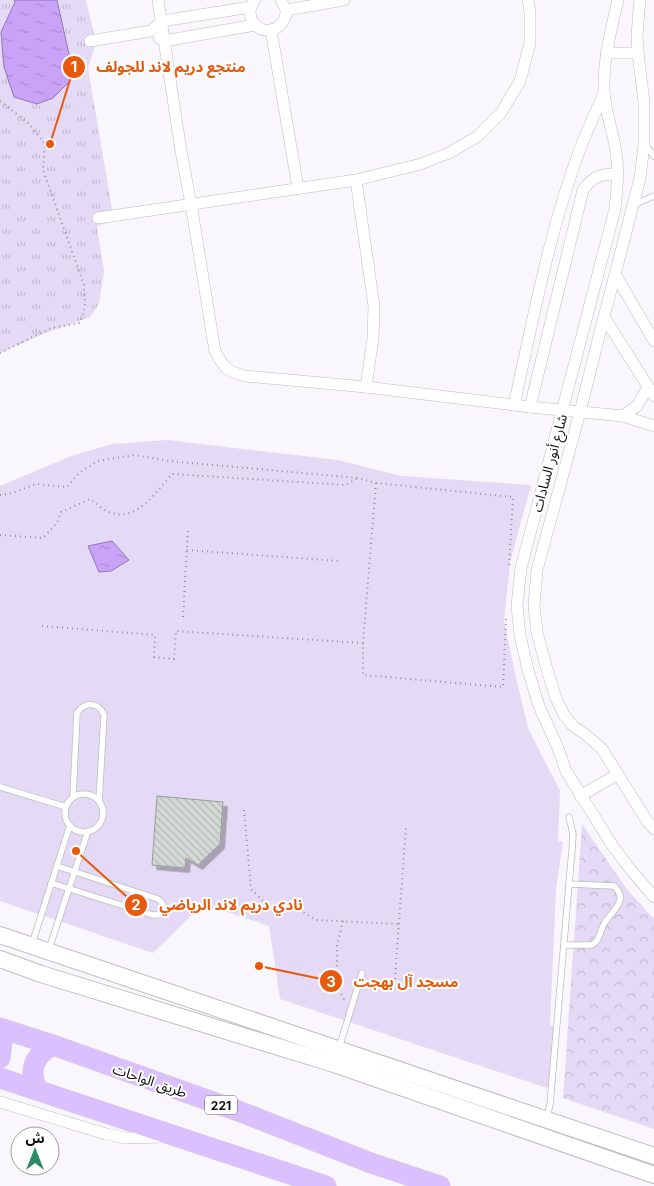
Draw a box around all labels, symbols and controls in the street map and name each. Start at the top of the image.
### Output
callout: منتجع دريم لاند للجولف [61,52,256,82]
text: 1 [71,57,77,76]
text: منتجع دريم لاند للجولف [96,57,246,78]
street label: شارع أنور السادات [528,412,573,515]
callout: نادي دريم لاند الرياضي [124,890,312,920]
text: 2 [131,895,141,914]
text: نادي دريم لاند الرياضي [159,895,303,916]
callout: مسجد آل بهجت [319,966,469,996]
text: 3 [326,972,336,991]
text: مسجد آل بهجت [354,972,458,991]
street label: طريق الواحات [110,1059,189,1102]
road number: 221 [205,1096,237,1114]
north arrow [10,1126,60,1176]
text: ش [25,1129,45,1146]

